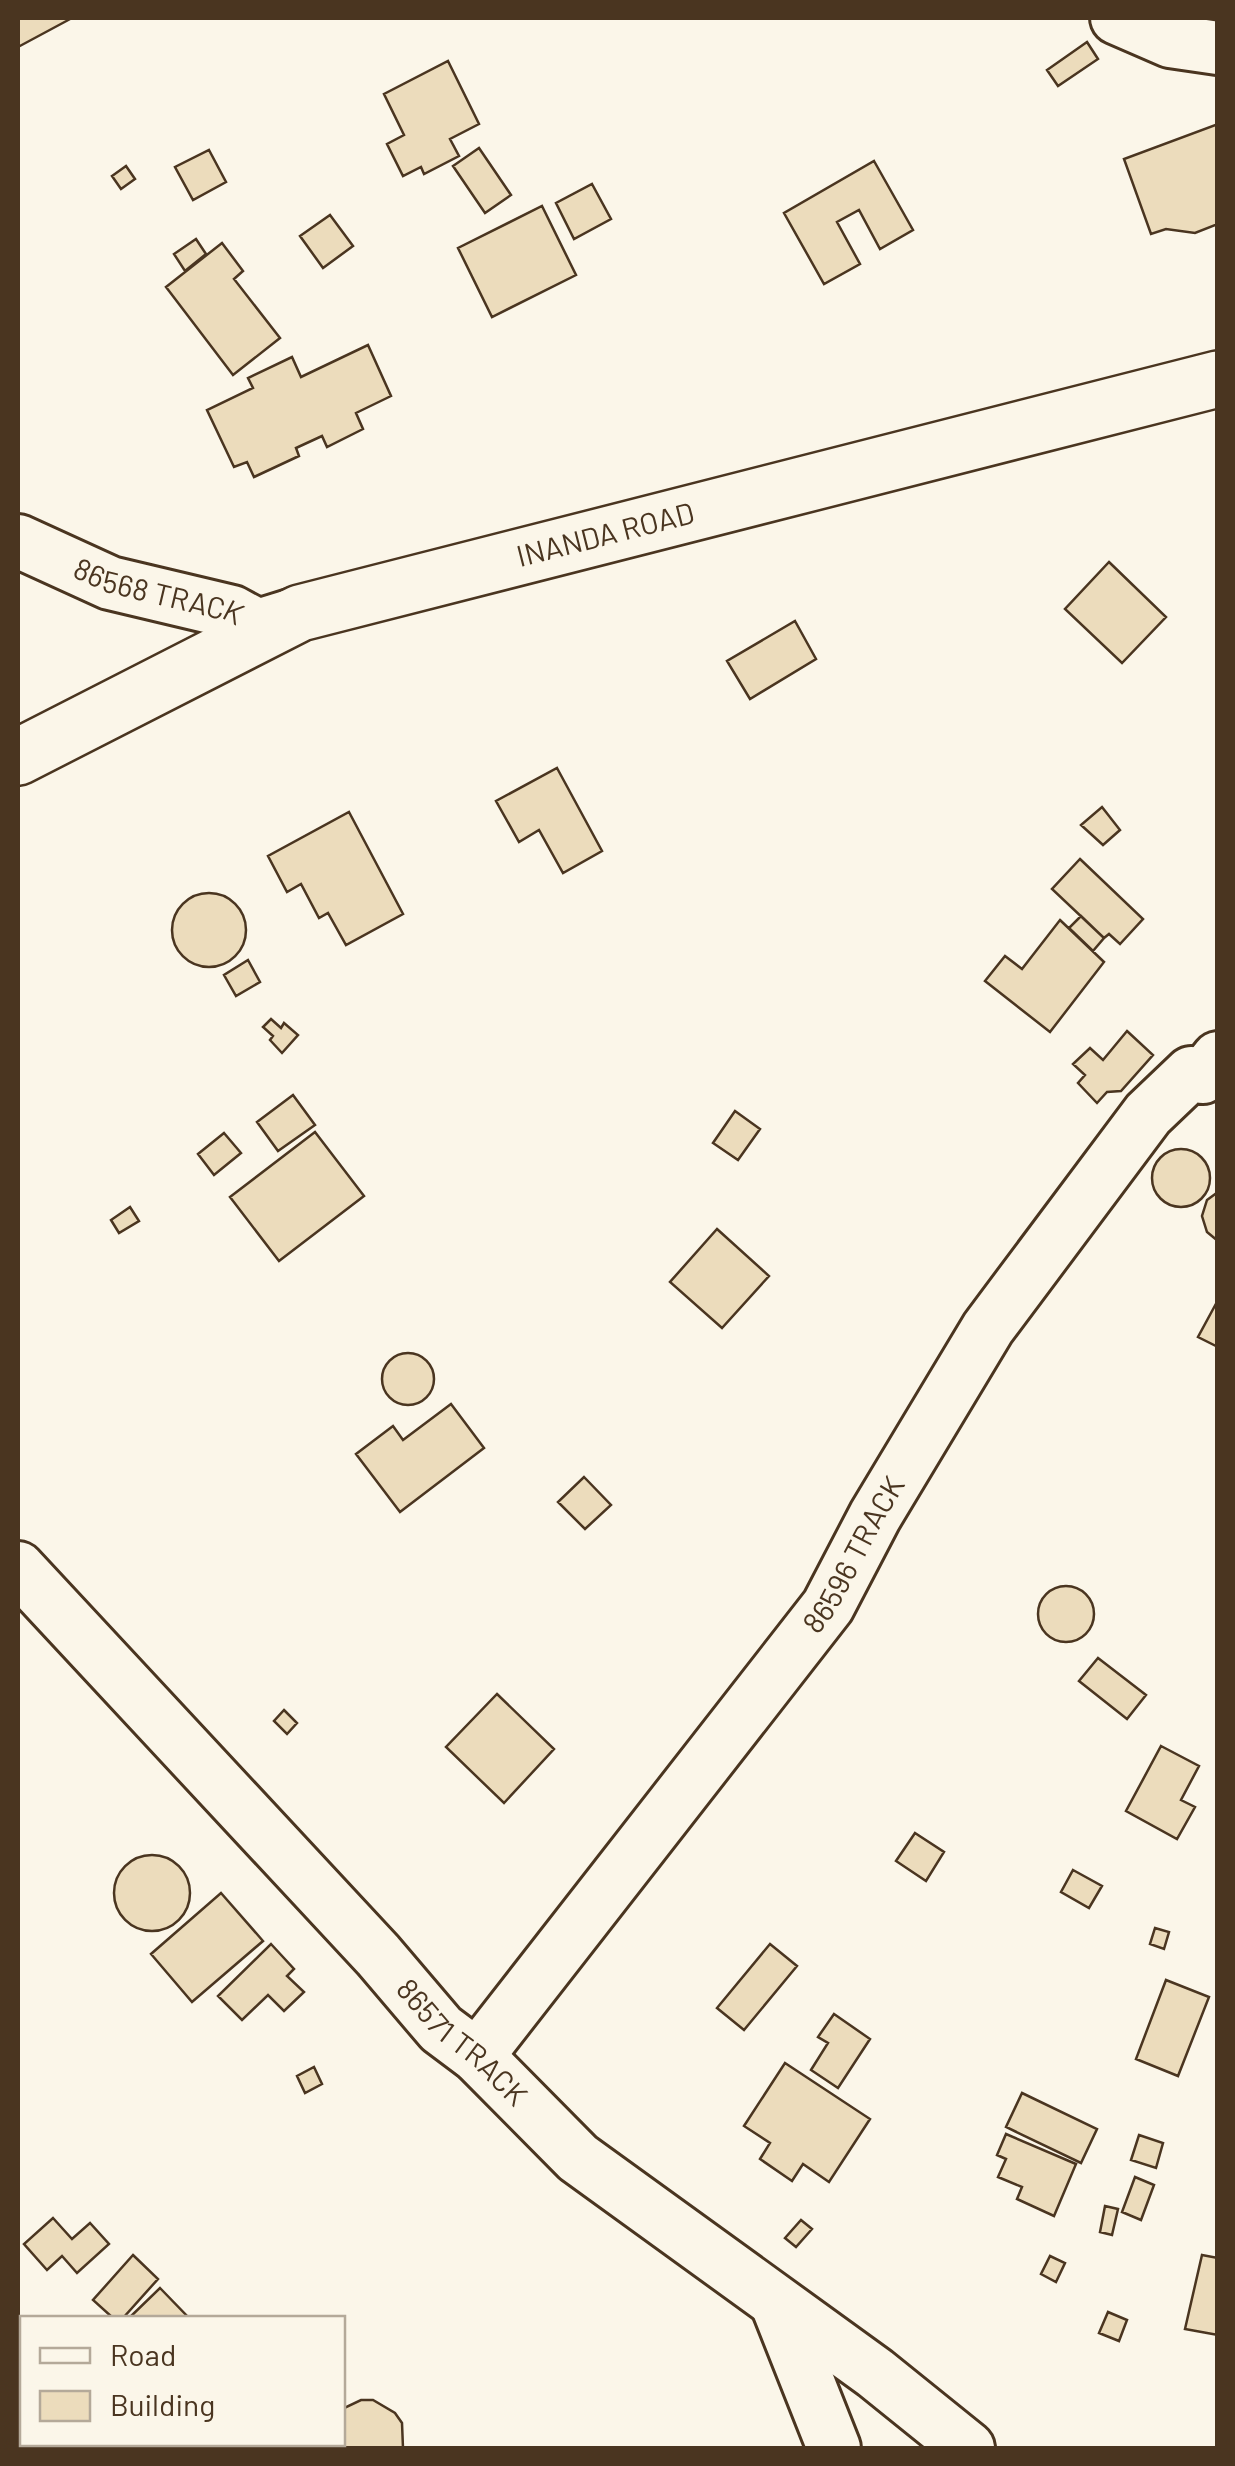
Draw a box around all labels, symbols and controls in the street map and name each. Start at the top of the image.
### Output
street label: INANDA ROAD [512,493,698,573]
street label: 86568 TRACK [68,549,251,631]
street label: 86596 TRACK [794,1469,911,1639]
street label: 86571 TRACK [390,1970,536,2112]
legend [20,2316,345,2446]
text: Road [110,2336,176,2372]
text: Building [110,2386,215,2422]

